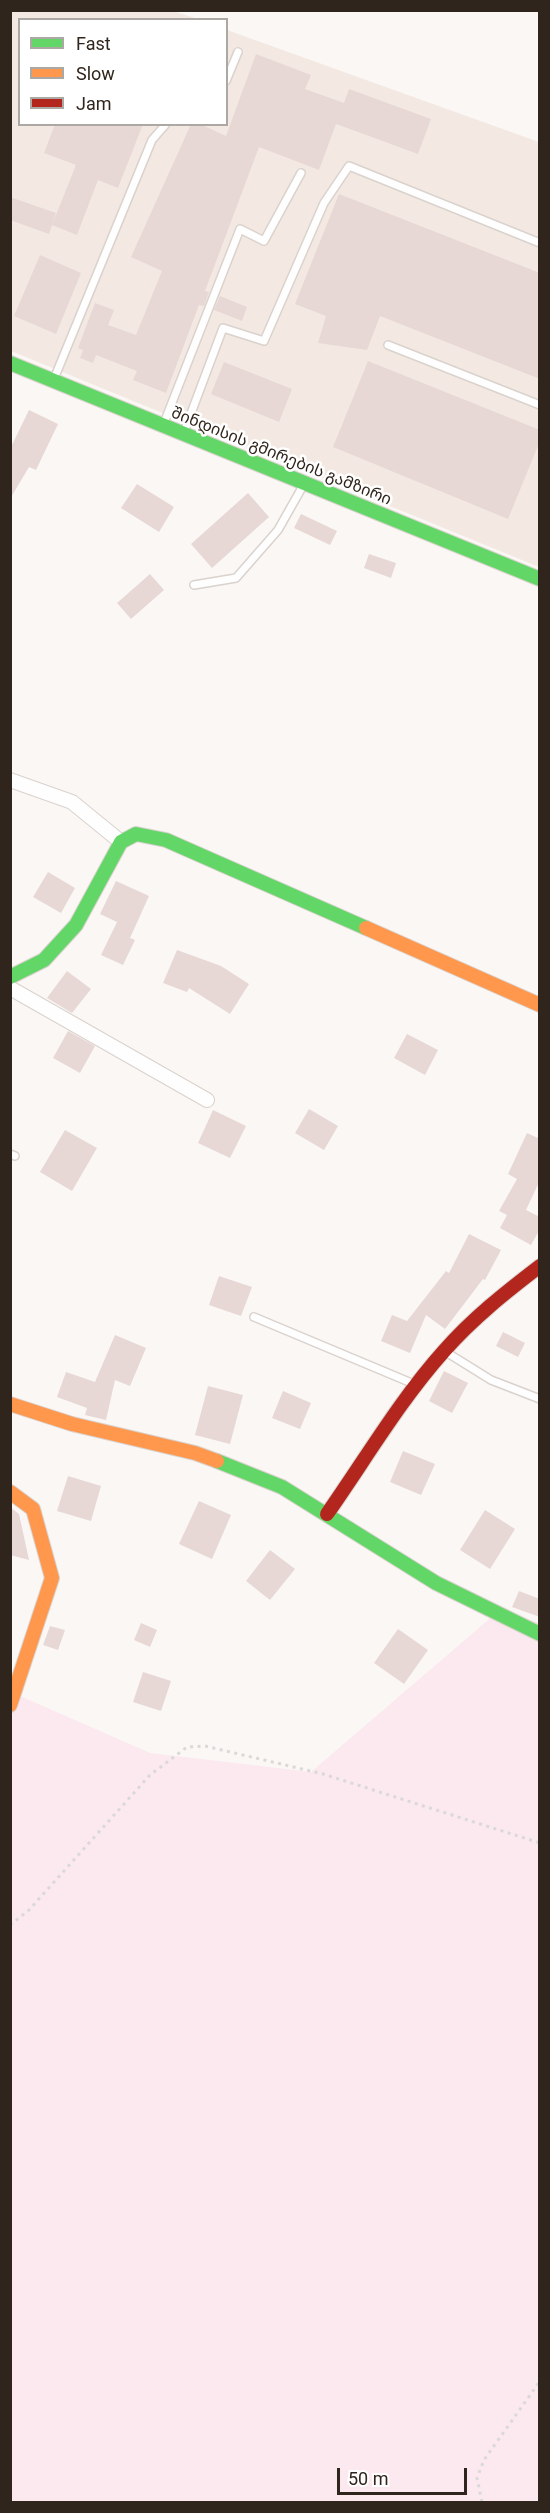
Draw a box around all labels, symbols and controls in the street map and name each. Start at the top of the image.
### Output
legend [18,18,228,126]
text: Fast [76,33,111,54]
text: Slow [76,63,115,84]
text: Jam [76,93,112,114]
street label: შინდისის გმირების გამზირი [168,404,394,510]
scale bar [340,2456,470,2494]
text: 50 m [348,2468,388,2489]

